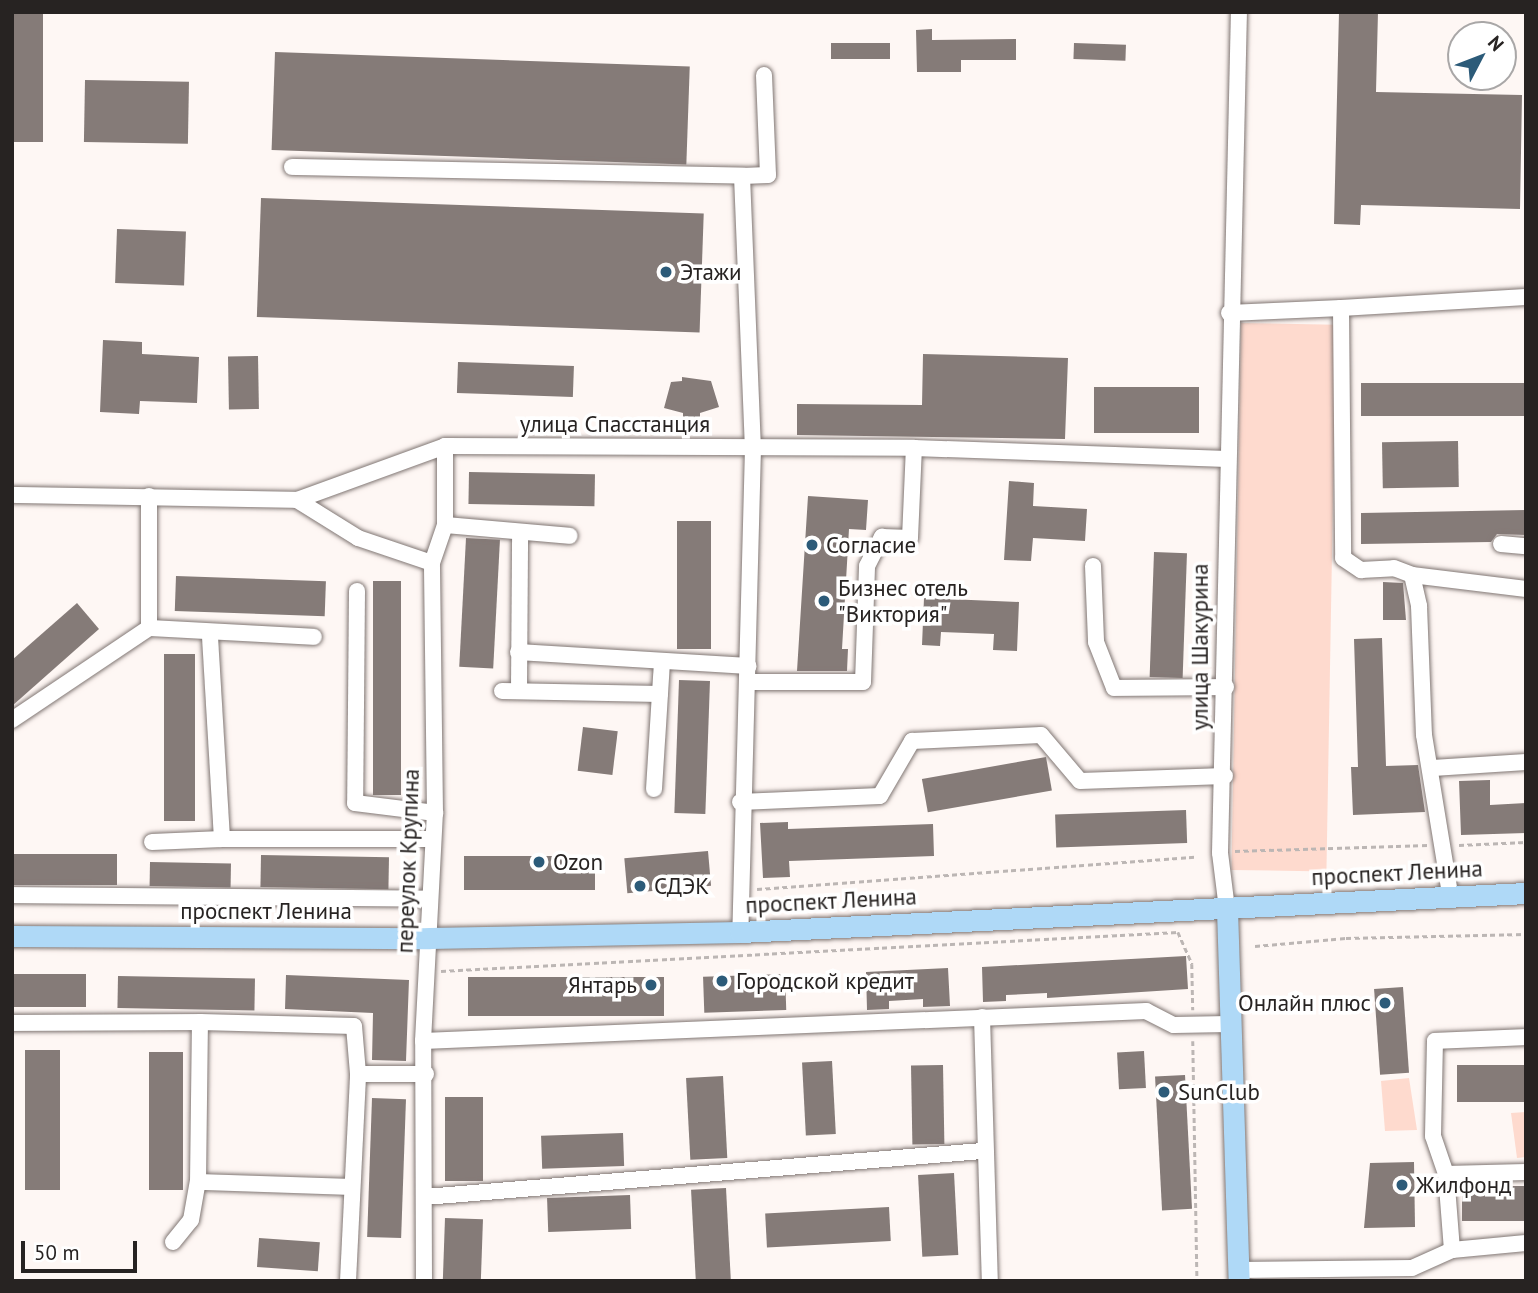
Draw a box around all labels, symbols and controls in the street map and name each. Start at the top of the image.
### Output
north arrow [1447,21,1517,91]
text: N [1483,31,1509,56]
place label: Этажи [680,258,742,286]
marker: Этажи [658,264,674,280]
street label: улица Спасстанция [520,410,710,438]
place label: Согласие [826,531,916,559]
marker: Согласие [804,537,820,553]
street label: улица Шакурина [1186,564,1214,730]
place label: Бизнес отель "Виктория" [838,574,968,628]
marker: Бизнес отель "Виктория" [816,593,832,609]
street label: переулок Крупина [391,768,425,954]
place label: Ozon [553,848,603,876]
marker: Ozon [531,854,547,870]
street label: проспект Ленина [1310,855,1484,891]
place label: СДЭК [654,872,709,900]
marker: СДЭК [632,878,648,894]
street label: проспект Ленина [744,883,918,919]
street label: проспект Ленина [180,897,352,925]
place label: Городской кредит [736,967,914,995]
place label: Янтарь [568,971,637,999]
marker: Городской кредит [714,973,730,989]
marker: Янтарь [643,977,659,993]
place label: Онлайн плюс [1238,989,1371,1017]
marker: Онлайн плюс [1377,995,1393,1011]
place label: SunClub [1178,1078,1260,1106]
marker: SunClub [1156,1084,1172,1100]
place label: Жилфонд [1416,1171,1511,1199]
marker: Жилфонд [1394,1177,1410,1193]
scale bar [24,1226,140,1270]
text: 50 m [34,1239,80,1266]

